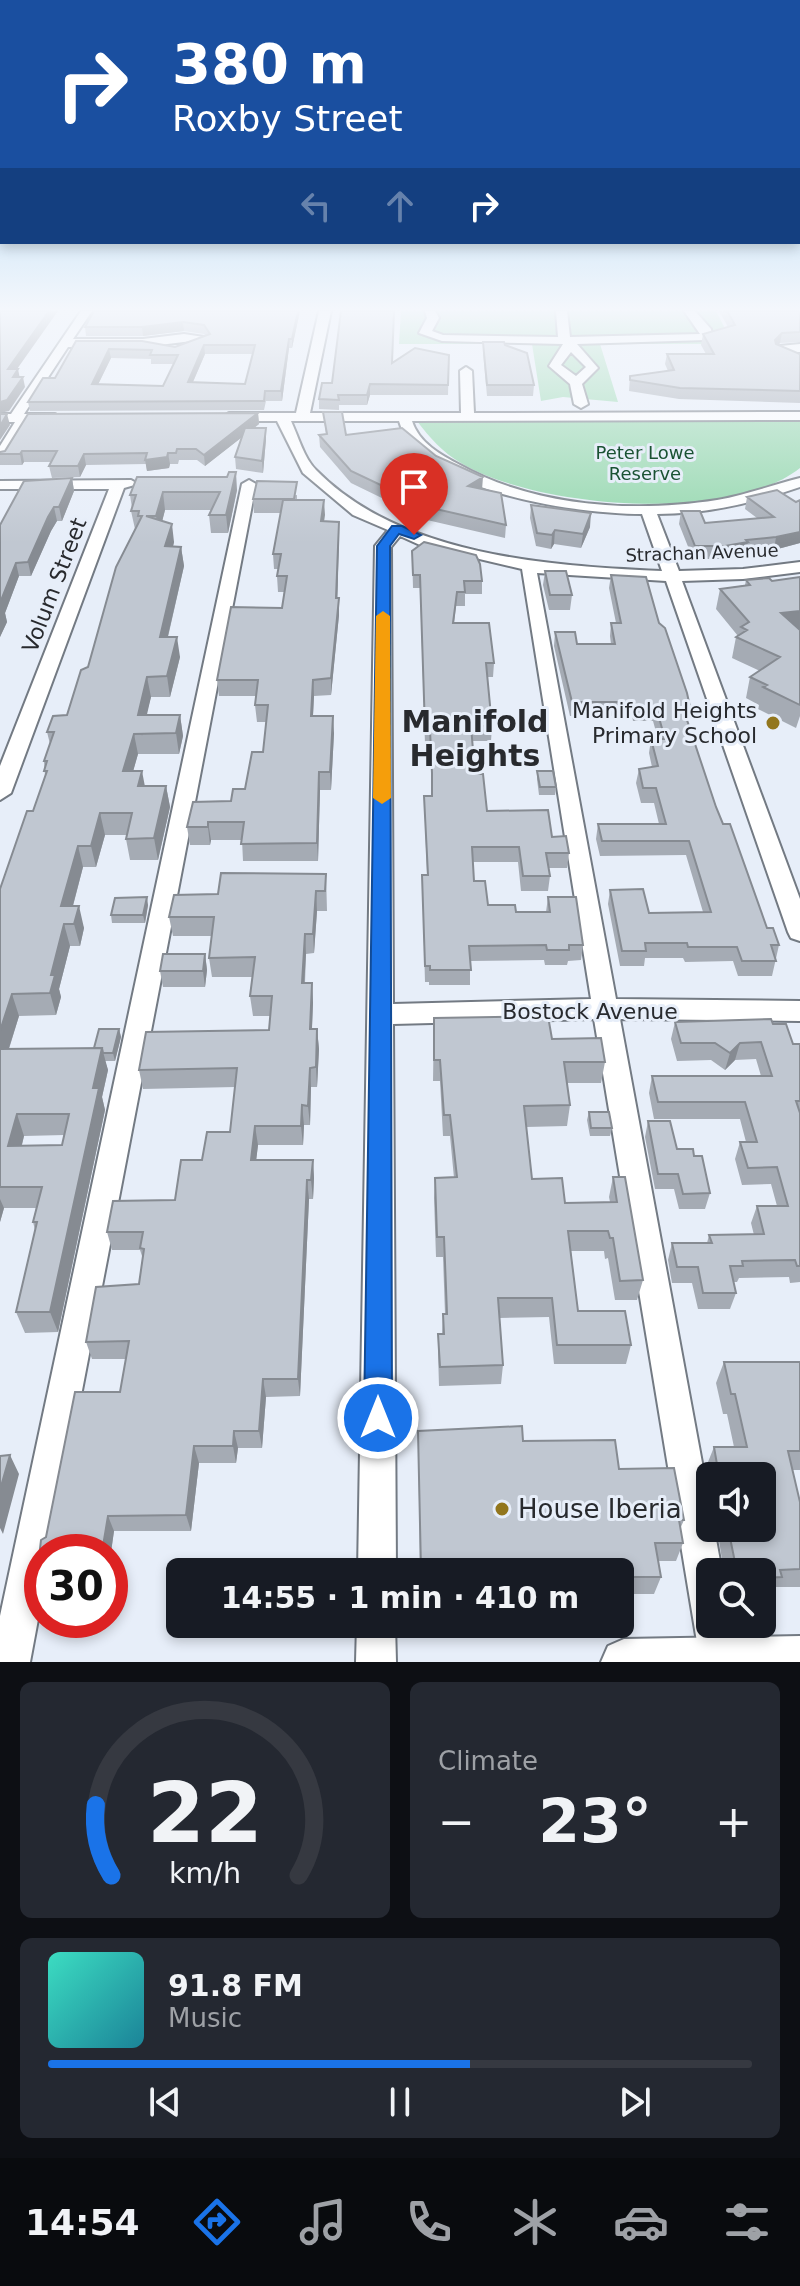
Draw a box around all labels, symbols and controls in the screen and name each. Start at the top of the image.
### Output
text: 380 m [172,31,367,96]
icon: right [40,32,144,136]
text: Roxby Street [172,98,403,139]
icon: left [294,184,338,228]
icon: ahead [378,184,422,228]
icon: right [462,184,506,228]
park label: Peter Lowe Reserve [595,442,695,484]
pin [380,453,448,535]
icon: arrive [392,465,436,509]
street label: Volum Street [17,514,92,656]
street label: Strachan Avenue [625,539,779,566]
place label: Manifold Heights Primary School [572,698,757,748]
district label: Manifold Heights [401,704,549,773]
marker: Manifold Heights Primary School [764,714,782,732]
street label: Bostock Avenue [502,999,678,1024]
position arrow [336,1376,420,1460]
map controls [696,1462,776,1638]
button: sound [696,1462,776,1542]
place label: House Iberia [518,1494,682,1524]
marker: House Iberia [493,1500,511,1518]
speed limit sign: 30 [24,1534,128,1638]
button: search [696,1558,776,1638]
text: 14:55 · 1 min · 410 m [221,1580,579,1615]
text: Climate [438,1746,538,1776]
text: 22 [147,1765,263,1862]
text: 23° [538,1786,652,1856]
text: − [438,1796,475,1847]
text: + [715,1796,752,1847]
text: km/h [169,1856,241,1890]
text: 91.8 FM [168,1968,303,2003]
text: Music [168,2003,242,2033]
icon: previous [143,2080,187,2124]
icon: pause [378,2080,422,2124]
icon: next [613,2080,657,2124]
icon: directions [189,2194,245,2250]
icon: music [295,2194,351,2250]
icon: phone [401,2194,457,2250]
icon: climate [507,2194,563,2250]
icon: car [613,2194,669,2250]
icon: filters [719,2194,775,2250]
text: 14:54 [25,2202,140,2243]

